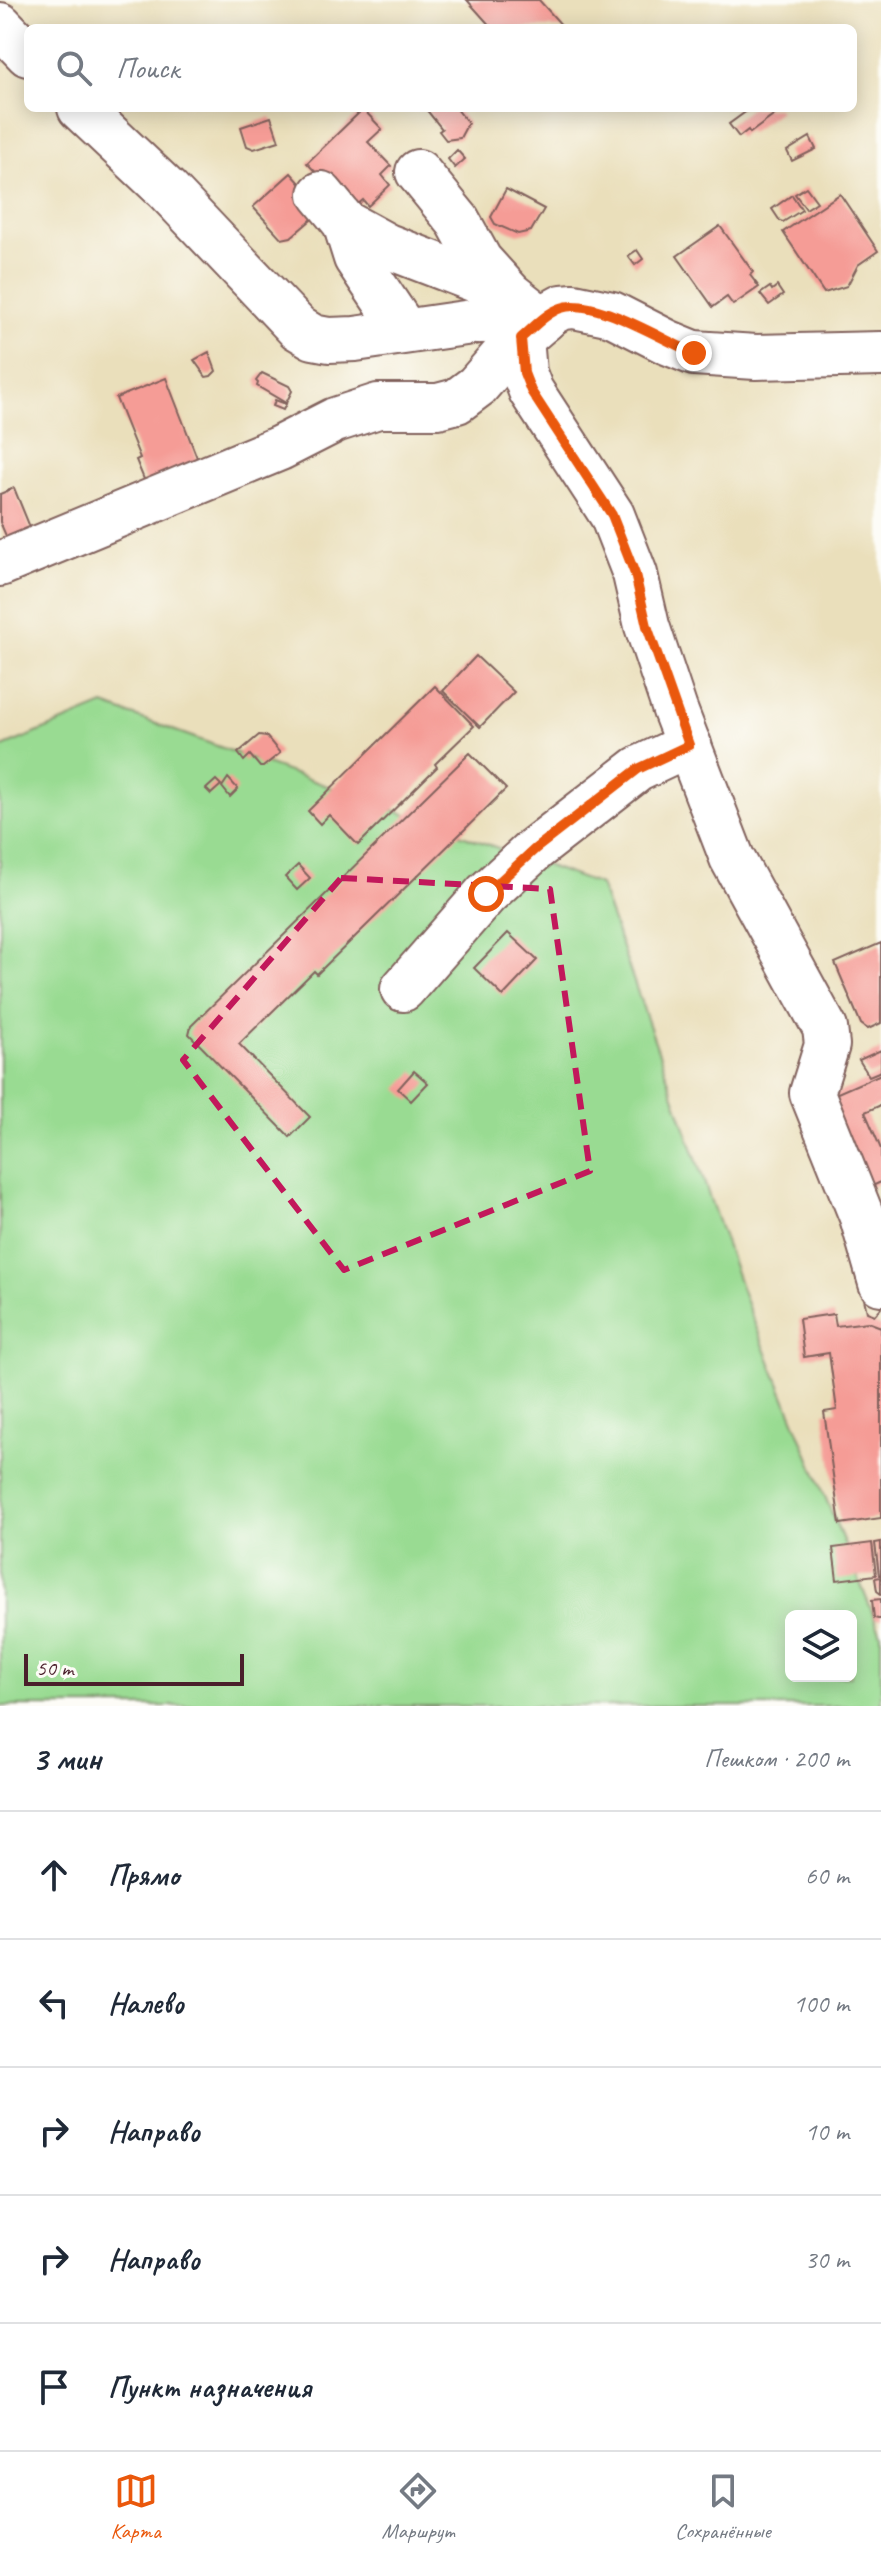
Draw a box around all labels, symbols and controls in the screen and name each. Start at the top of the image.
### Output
search box [24,24,857,112]
icon: search [52,46,96,90]
text: Поиск [116,49,179,87]
route end [676,335,712,371]
route start [468,876,504,912]
map controls [785,1610,857,1682]
button: layers [785,1610,857,1682]
scale bar [24,1650,244,1686]
text: 50 m [36,1654,73,1682]
text: 3 мин [32,1737,101,1780]
text: Пешком · 200 m [704,1742,849,1775]
icon: ahead [32,1853,76,1897]
text: Прямо [108,1856,179,1894]
text: 60 m [805,1859,849,1892]
icon: left [32,1981,76,2025]
text: Налево [108,1984,184,2022]
text: 100 m [793,1987,849,2020]
icon: right [32,2109,76,2153]
text: Направо [108,2112,200,2150]
text: 10 m [805,2115,849,2148]
icon: right [32,2237,76,2281]
text: Направо [108,2240,200,2278]
text: 30 m [805,2243,849,2276]
icon: arrive [32,2365,76,2409]
text: Пункт назначения [108,2368,311,2406]
tab: Карта [110,2469,161,2545]
tab: Маршрут [382,2469,454,2545]
tab: Сохранённые [675,2469,771,2545]

